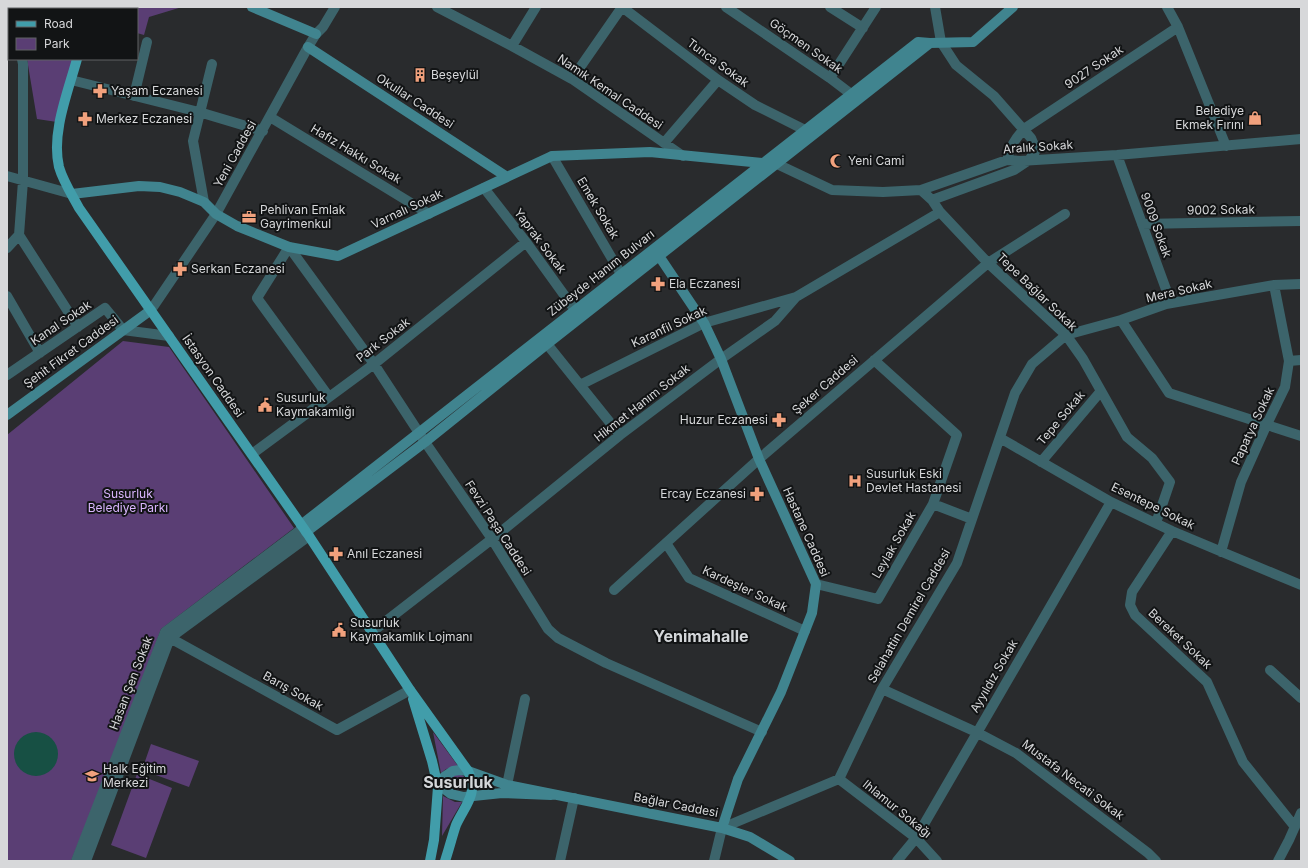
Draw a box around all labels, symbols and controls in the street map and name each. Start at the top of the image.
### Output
legend [8,8,138,60]
street label: Göçmen Sokak [767,15,846,77]
text: Road [44,16,73,31]
street label: Tunca Sokak [684,35,753,90]
text: Park [44,36,70,51]
street label: 9027 Sokak [1062,41,1126,92]
street label: Namık Kemal Caddesi [555,51,666,132]
building icon: Beşeylül [412,67,428,83]
place label: Beşeylül [431,67,479,82]
street label: Okullar Caddesi [374,70,457,131]
pharmacy icon: Yaşam Eczanesi [92,83,108,99]
place label: Yaşam Eczanesi [111,83,203,98]
place label: Belediye Ekmek Fırını [1175,103,1244,132]
shop icon: Belediye Ekmek Fırını [1247,110,1263,126]
pharmacy icon: Merkez Eczanesi [77,111,93,127]
place label: Merkez Eczanesi [96,111,192,126]
street label: Yeni Caddesi [210,118,259,190]
street label: Hafız Hakkı Sokak [308,121,405,187]
street label: Aralık Sokak [1002,137,1074,156]
mosque icon: Yeni Cami [829,153,845,169]
place label: Yeni Cami [848,153,905,168]
street label: Emek Sokak [574,174,623,242]
street label: Varnalı Sokak [369,185,445,232]
street label: 9009 Sokak [1138,190,1175,260]
street label: 9002 Sokak [1187,201,1256,218]
place label: Pehlivan Emlak Gayrimenkul [260,202,346,231]
street label: Yaprak Sokak [511,205,570,276]
office icon: Pehlivan Emlak Gayrimenkul [241,209,257,225]
street label: Zübeyde Hanım Bulvarı [544,226,657,319]
street label: Tepe Bağlar Sokak [994,249,1081,334]
pharmacy icon: Serkan Eczanesi [172,261,188,277]
place label: Serkan Eczanesi [191,261,285,276]
pharmacy icon: Ela Eczanesi [650,276,666,292]
place label: Ela Eczanesi [669,276,740,291]
street label: Mera Sokak [1144,276,1214,305]
street label: Kanal Sokak [28,297,94,348]
street label: Karanfil Sokak [629,302,709,351]
street label: Şehit Fikret Caddesi [20,312,121,391]
street label: Park Sokak [353,314,413,365]
street label: İstasyon Caddesi [179,332,247,420]
street label: Şeker Caddesi [789,352,861,417]
street label: Hikmet Hanım Sokak [591,360,693,445]
street label: Papatya Sokak [1228,384,1277,467]
street label: Tepe Sokak [1034,387,1088,448]
place label: Susurluk Kaymakamlığı [276,390,355,419]
public building icon: Susurluk Kaymakamlığı [257,397,273,413]
place label: Huzur Eczanesi [680,412,768,427]
pharmacy icon: Huzur Eczanesi [771,412,787,428]
place label: Susurluk Eski Devlet Hastanesi [866,466,962,495]
hospital icon: Susurluk Eski Devlet Hastanesi [847,473,863,489]
street label: Fevzi Paşa Caddesi [462,477,535,578]
street label: Esentepe Sokak [1109,479,1198,532]
street label: Hastane Caddesi [780,485,833,579]
park label: Susurluk Belediye Parkı [88,486,168,515]
place label: Ercay Eczanesi [660,486,746,501]
pharmacy icon: Ercay Eczanesi [749,486,765,502]
street label: Leylak Sokak [868,508,919,581]
pharmacy icon: Anıl Eczanesi [328,546,344,562]
place label: Anıl Eczanesi [347,546,422,561]
street label: Selahattin Demirel Caddesi [864,546,953,685]
street label: Kardeşler Sokak [700,562,791,615]
street label: Bereket Sokak [1145,605,1216,672]
place label: Susurluk Kaymakamlık Lojmanı [350,615,472,644]
public building icon: Susurluk Kaymakamlık Lojmanı [331,622,347,638]
district label: Yenimahalle [653,626,749,646]
street label: Hasan Şen Sokak [106,633,155,732]
street label: Ayyıldız Sokak [967,636,1021,715]
street label: Barış Sokak [260,668,326,713]
street label: Mustafa Necati Sokak [1019,736,1128,823]
place label: Halk Eğitim Merkezi [103,761,166,790]
school or university icon: Halk Eğitim Merkezi [84,768,100,784]
district label: Susurluk [423,772,494,792]
street label: Ihlamur Sokağı [860,776,935,841]
street label: Bağlar Caddesi [632,789,720,820]

